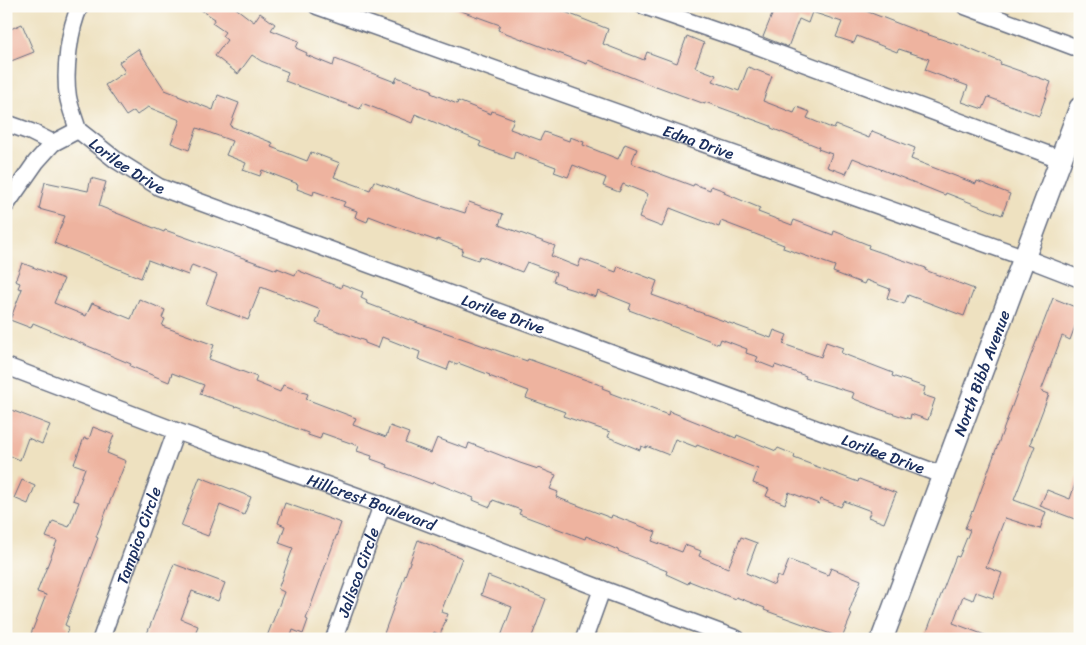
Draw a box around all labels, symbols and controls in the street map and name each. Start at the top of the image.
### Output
street label: Edna Drive [659,116,738,168]
street label: Lorilee Drive [82,130,169,203]
street label: Lorilee Drive [457,285,549,343]
street label: North Bibb Avenue [945,306,1018,440]
street label: Lorilee Drive [837,425,929,483]
street label: Hillcrest Boulevard [303,465,442,540]
street label: Tampico Circle [108,483,170,589]
street label: Jalisco Circle [329,523,388,622]

